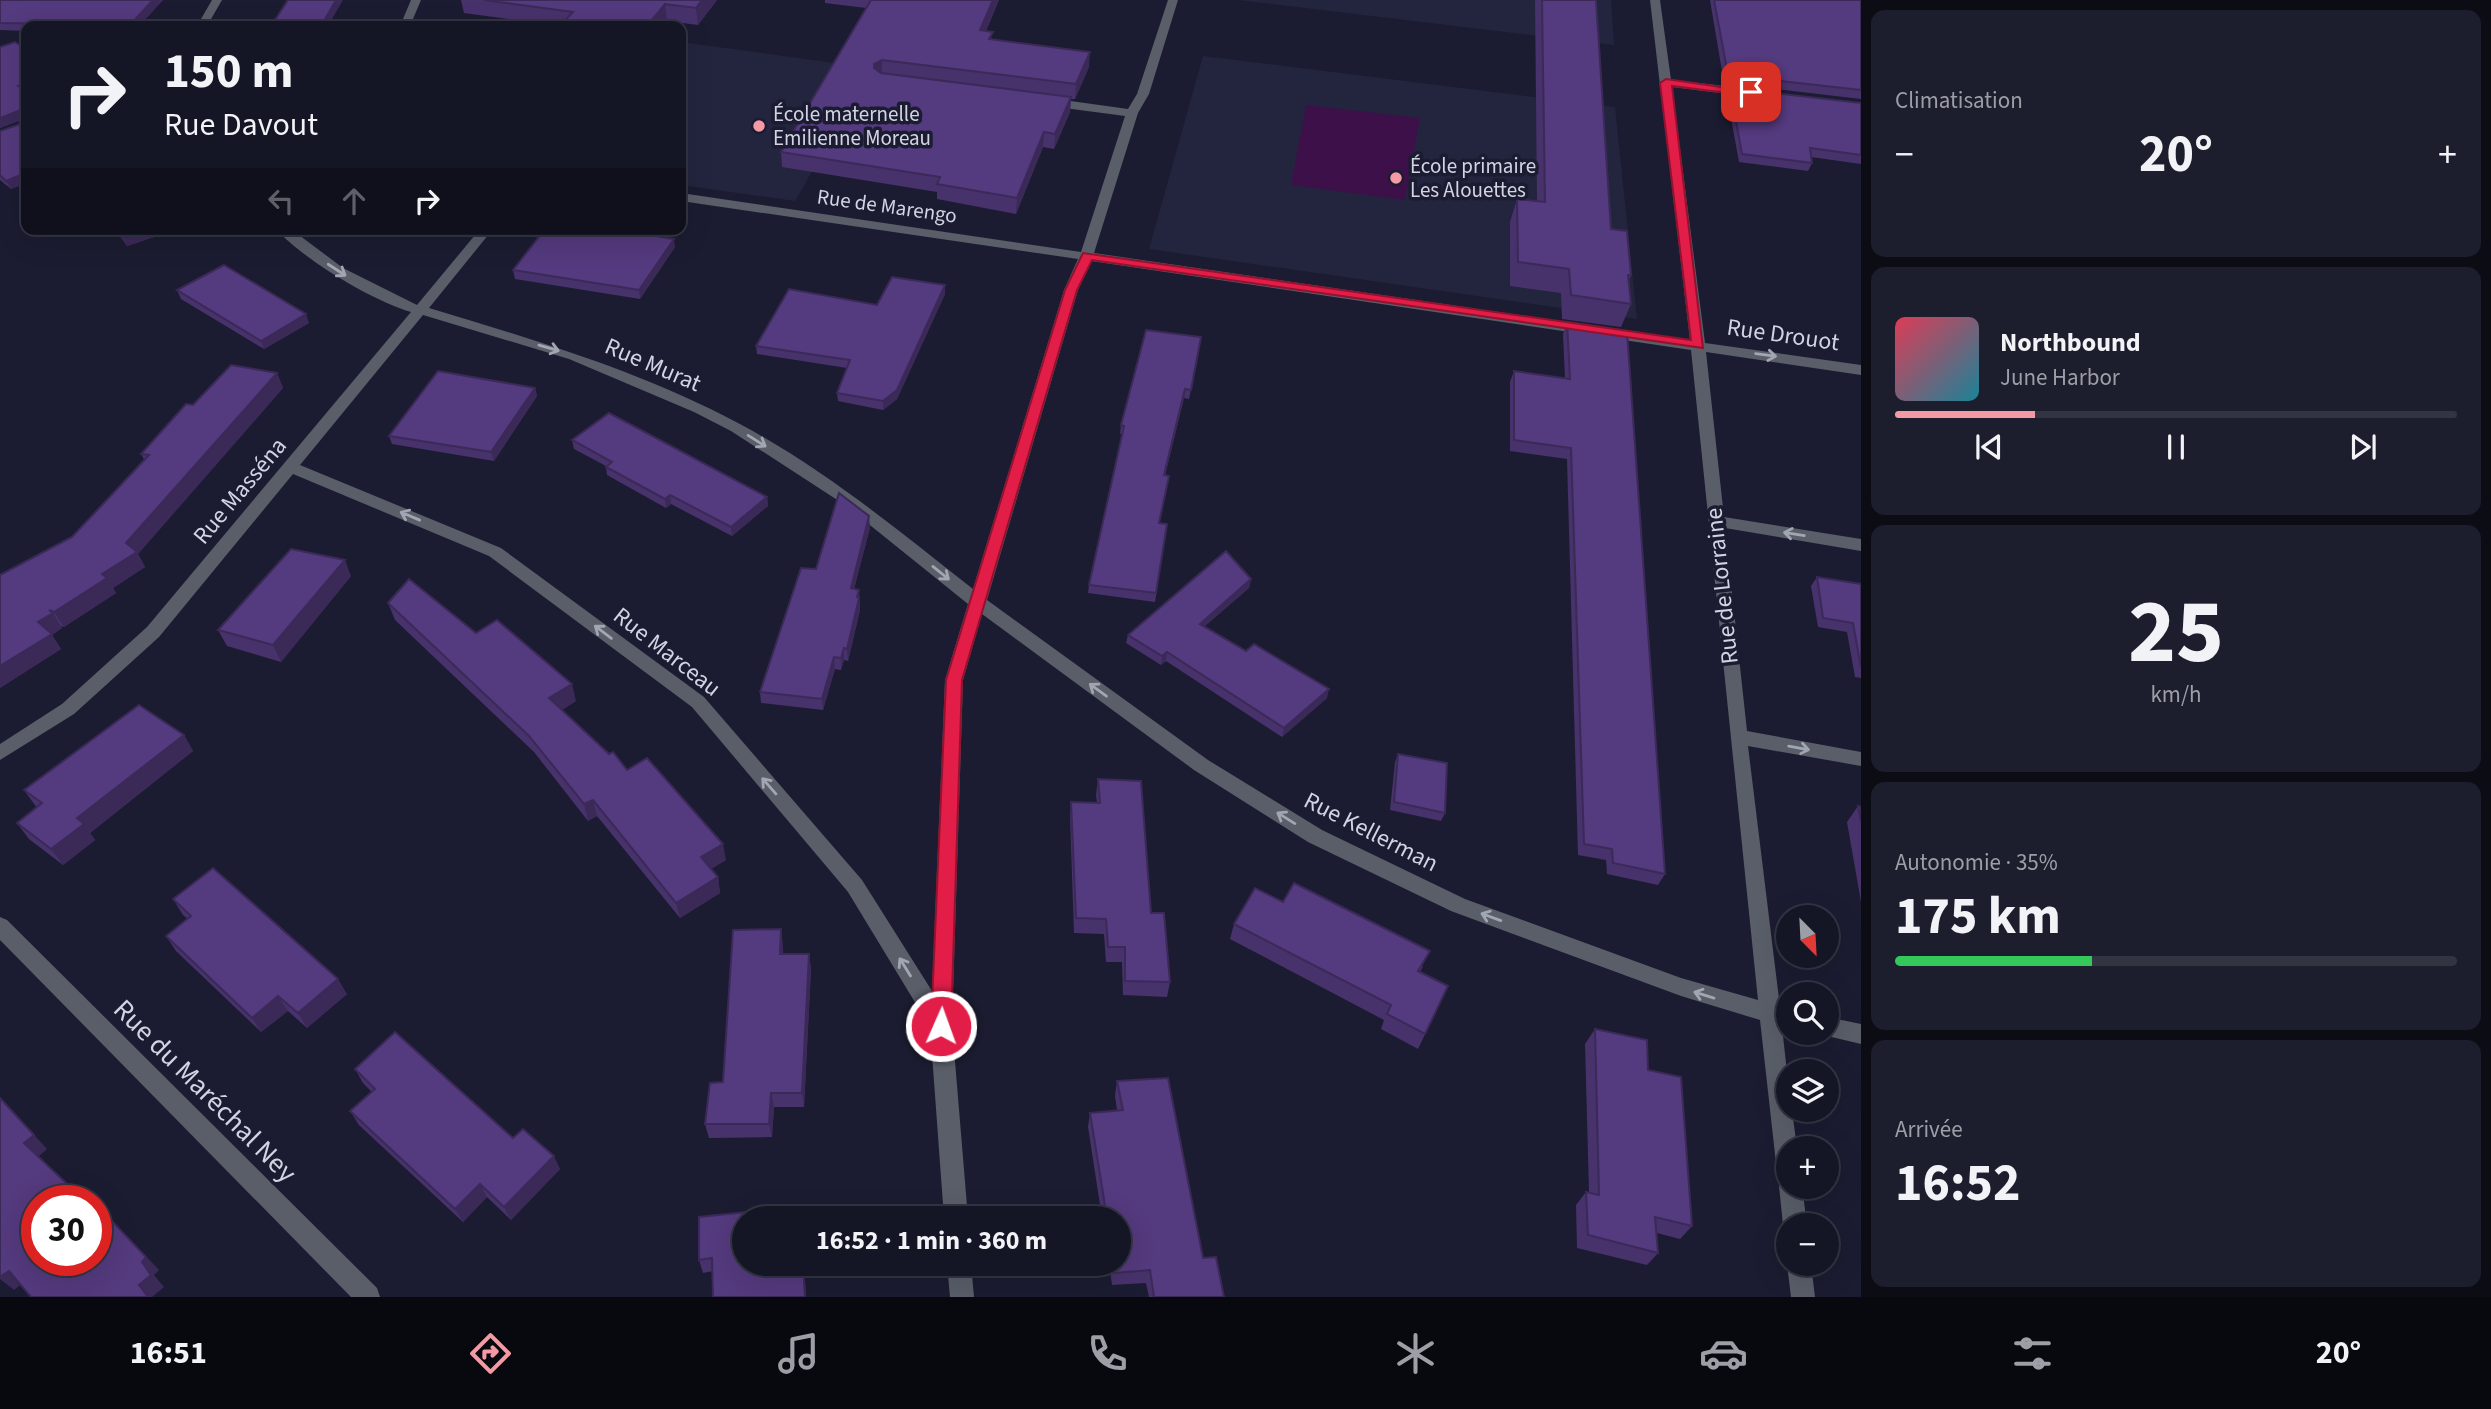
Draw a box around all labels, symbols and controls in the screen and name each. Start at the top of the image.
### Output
text: 150 m [164,37,293,107]
icon: right [49,49,140,140]
pin [1721,62,1781,122]
icon: arrive [1732,73,1770,111]
text: Climatisation [1895,84,2023,117]
place label: École maternelle Emilienne Moreau [773,99,931,153]
text: Rue Davout [164,102,318,148]
marker: École maternelle Emilienne Moreau [751,118,767,134]
text: 20° [2139,118,2213,192]
text: − [1895,128,1914,182]
text: + [2438,128,2457,182]
place label: École primaire Les Alouettes [1410,151,1536,205]
marker: École primaire Les Alouettes [1388,170,1404,186]
street label: Rue de Marengo [815,181,959,231]
icon: left [262,182,300,220]
icon: ahead [335,182,373,220]
icon: right [408,182,446,220]
one-way arrow [327,263,347,277]
street label: Rue Drouot [1725,310,1841,360]
text: Northbound [2000,324,2141,361]
street label: Rue Murat [599,329,707,401]
one-way arrow [538,343,560,356]
one-way arrow [1754,349,1777,362]
text: June Harbor [2000,361,2120,394]
icon: previous [1970,428,2008,466]
icon: pause [2157,428,2195,466]
icon: next [2344,428,2382,466]
street label: Rue Masséna [185,430,295,552]
one-way arrow [746,435,766,449]
street label: Rue de Lorraine [1696,506,1748,666]
one-way arrow [399,508,421,521]
one-way arrow [1783,527,1806,540]
one-way arrow [932,566,950,581]
text: 25 [2128,568,2224,697]
street label: Rue Marceau [606,599,728,705]
one-way arrow [594,625,613,639]
text: km/h [2150,678,2202,711]
one-way arrow [1089,683,1108,697]
one-way arrow [1787,742,1810,755]
one-way arrow [761,777,777,795]
street label: Rue Kellerman [1298,783,1444,881]
one-way arrow [1277,811,1297,825]
text: Autonomie · 35% [1895,846,2058,879]
text: 175 km [1895,880,2061,954]
north arrow [1776,905,1839,968]
map controls [1776,905,1839,1276]
one-way arrow [1480,910,1502,922]
one-way arrow [898,958,912,978]
button: search [1776,982,1839,1045]
one-way arrow [1694,987,1716,1000]
position arrow [904,989,978,1063]
street label: Rue du Maréchal Ney [104,990,306,1192]
button: layers [1776,1059,1839,1122]
text: Arrivée [1895,1113,1963,1146]
button: + [1776,1136,1839,1199]
text: 16:52 [1895,1147,2020,1221]
speed limit sign: 30 [21,1185,112,1276]
button: − [1776,1213,1839,1276]
text: 16:52 · 1 min · 360 m [816,1222,1047,1259]
icon: directions [466,1329,515,1378]
icon: music [774,1329,823,1378]
icon: phone [1083,1329,1132,1378]
icon: climate [1391,1329,1440,1378]
icon: car [1699,1329,1748,1378]
icon: filters [2008,1329,2057,1378]
text: 16:51 [130,1330,207,1376]
text: 20° [2316,1330,2361,1376]

